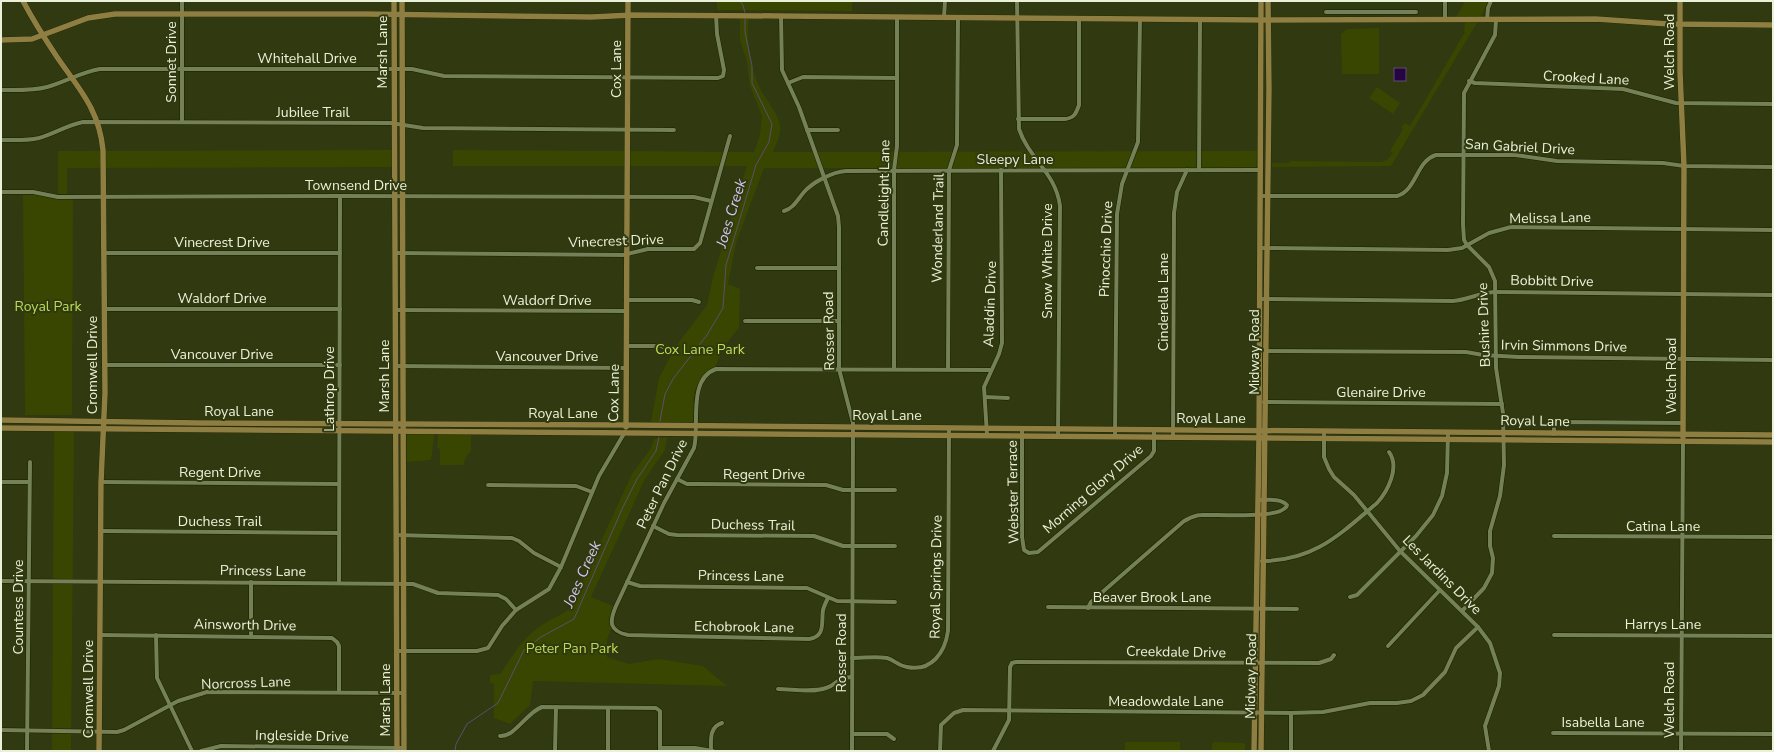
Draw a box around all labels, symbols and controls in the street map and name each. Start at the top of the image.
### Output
street label: Welch Road [1660,14,1679,90]
street label: Marsh Lane [373,15,392,89]
street label: Sonnet Drive [162,21,181,103]
street label: Cox Lane [607,40,626,98]
street label: Whitehall Drive [257,49,357,68]
street label: Crooked Lane [1542,66,1630,90]
street label: Jubilee Trail [275,103,351,122]
street label: San Gabriel Drive [1465,135,1575,159]
street label: Candlelight Lane [874,139,894,247]
street label: Sleepy Lane [977,150,1053,169]
street label: Wonderland Trail [928,172,948,283]
street label: Townsend Drive [305,176,407,195]
water label: Joes Creek [711,176,751,251]
street label: Pinocchio Drive [1095,200,1117,298]
street label: Snow White Drive [1038,203,1057,319]
street label: Melissa Lane [1509,208,1591,228]
street label: Vinecrest Drive [567,230,664,252]
street label: Vinecrest Drive [173,233,270,252]
street label: Cinderella Lane [1154,253,1173,351]
street label: Aladdin Drive [979,261,1001,347]
street label: Bobbitt Drive [1510,271,1594,291]
street label: Bushire Drive [1473,282,1495,368]
street label: Waldorf Drive [178,289,266,308]
street label: Waldorf Drive [503,291,591,310]
street label: Rosser Road [819,291,839,371]
park label: Royal Park [14,297,83,316]
street label: Midway Road [1245,309,1264,395]
street label: Cromwell Drive [83,316,102,414]
street label: Irvin Simmons Drive [1501,335,1627,357]
street label: Welch Road [1662,338,1681,414]
street label: Marsh Lane [375,339,394,413]
park label: Cox Lane Park [655,340,746,359]
street label: Vancouver Drive [170,345,273,364]
street label: Lathrop Drive [320,346,339,432]
street label: Vancouver Drive [495,347,598,366]
street label: Cox Lane [604,364,624,422]
street label: Glenaire Drive [1336,383,1426,402]
street label: Royal Lane [204,402,274,421]
street label: Royal Lane [528,404,598,423]
street label: Royal Lane [852,406,922,425]
street label: Royal Lane [1176,409,1246,428]
street label: Royal Lane [1500,411,1570,431]
street label: Peter Pan Drive [632,436,692,532]
street label: Webster Terrace [1003,440,1023,544]
street label: Morning Glory Drive [1039,440,1147,538]
street label: Regent Drive [179,463,261,482]
street label: Regent Drive [723,465,805,484]
street label: Duchess Trail [178,512,263,531]
street label: Duchess Trail [711,515,796,535]
street label: Royal Springs Drive [925,515,947,639]
street label: Catina Lane [1626,517,1700,536]
street label: Les Jardins Drive [1398,531,1486,619]
water label: Joes Creek [558,537,606,611]
street label: Countess Drive [9,559,28,655]
street label: Princess Lane [220,561,306,581]
street label: Princess Lane [698,566,784,586]
street label: Beaver Brook Lane [1093,588,1211,607]
street label: Rosser Road [832,613,851,693]
street label: Ainsworth Drive [194,615,296,635]
street label: Harrys Lane [1625,615,1701,634]
street label: Echobrook Lane [694,617,794,637]
street label: Midway Road [1241,633,1261,719]
park label: Peter Pan Park [526,639,619,658]
street label: Cromwell Drive [79,640,98,738]
street label: Creekdale Drive [1126,642,1226,662]
street label: Welch Road [1660,662,1679,738]
street label: Marsh Lane [376,663,395,737]
street label: Norcross Lane [201,672,291,694]
street label: Meadowdale Lane [1108,692,1224,711]
street label: Isabella Lane [1561,713,1645,732]
street label: Ingleside Drive [255,726,349,746]

